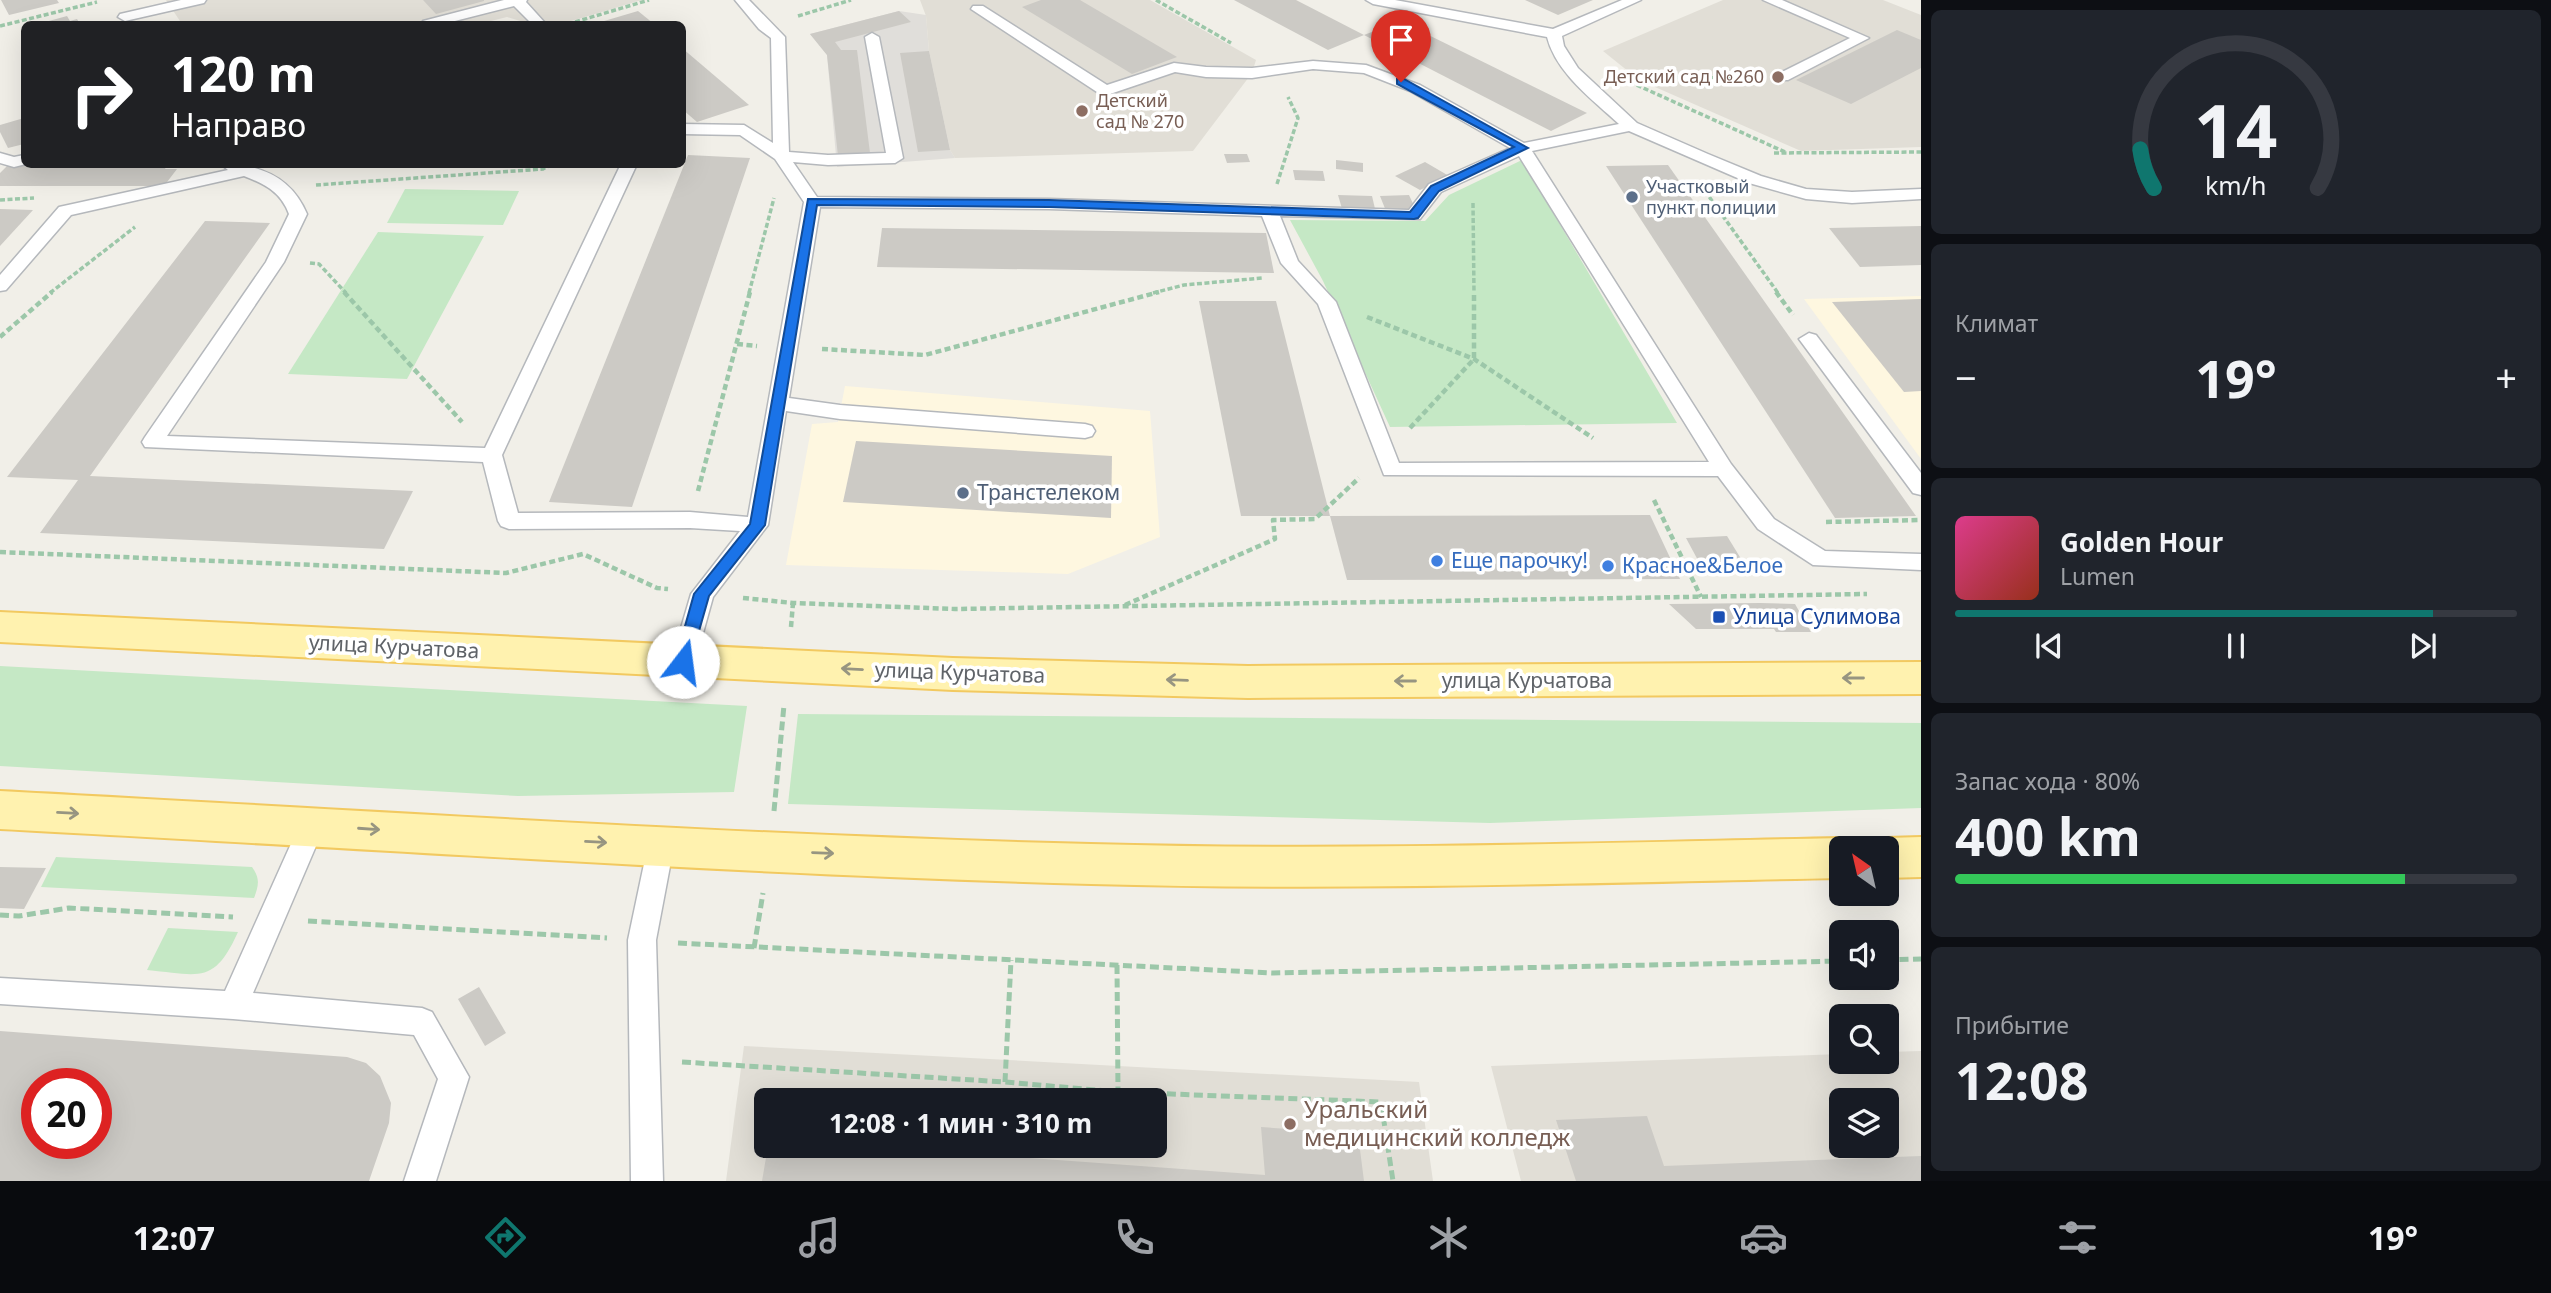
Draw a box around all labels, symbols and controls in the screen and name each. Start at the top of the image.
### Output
pin [1371,10,1431,82]
icon: arrive [1382,21,1420,59]
text: 120 m [171,40,316,106]
icon: right [56,49,147,140]
place label: Детский сад №260 [1604,64,1764,88]
marker: Детский сад №260 [1770,69,1786,85]
text: 14 [2194,80,2278,179]
place label: Детский сад № 270 [1096,88,1184,133]
text: Направо [171,103,306,146]
marker: Детский сад № 270 [1074,103,1090,119]
text: km/h [2205,168,2267,202]
place label: Участковый пункт полиции [1646,174,1776,219]
marker: Участковый пункт полиции [1624,189,1640,205]
text: Климат [1955,307,2038,339]
text: 19° [2195,342,2277,413]
text: − [1955,351,1977,403]
text: + [2495,351,2517,403]
place label: Транстелеком [977,478,1120,506]
marker: Транстелеком [955,485,971,501]
text: Golden Hour [2060,524,2223,560]
place label: Еще парочку! [1451,546,1588,574]
place label: Красное&Белое [1622,551,1783,579]
marker: Еще парочку! [1429,553,1445,569]
marker: Красное&Белое [1600,558,1616,574]
text: Lumen [2060,560,2135,592]
place label: Улица Сулимова [1733,602,1901,630]
marker: Улица Сулимова [1711,609,1727,625]
position arrow [646,625,720,699]
icon: previous [2030,627,2068,665]
icon: pause [2217,627,2255,665]
icon: next [2404,627,2442,665]
street label: улица Курчатова [308,628,480,664]
street label: улица Курчатова [874,655,1046,689]
one-way arrow [841,663,864,676]
street label: улица Курчатова [1442,666,1612,694]
one-way arrow [1842,671,1865,685]
one-way arrow [1166,674,1189,687]
one-way arrow [1394,674,1417,688]
text: Запас хода · 80% [1955,765,2140,797]
text: 400 km [1955,800,2141,871]
one-way arrow [56,807,79,820]
one-way arrow [357,823,380,836]
one-way arrow [584,836,607,849]
north arrow [1829,836,1899,906]
map controls [1829,836,1899,1158]
one-way arrow [811,847,834,860]
button: sound [1829,920,1899,990]
button: search [1829,1004,1899,1074]
text: Прибытие [1955,1009,2069,1041]
text: 12:08 [1955,1044,2089,1115]
speed limit sign: 20 [21,1068,112,1159]
button: layers [1829,1088,1899,1158]
place label: Уральский медицинский колледж [1304,1092,1571,1153]
text: 12:08 · 1 мин · 310 m [829,1105,1092,1141]
marker: Уральский медицинский колледж [1282,1116,1298,1132]
icon: directions [481,1213,530,1262]
icon: music [795,1213,844,1262]
icon: phone [1110,1213,1159,1262]
icon: climate [1424,1213,1473,1262]
icon: car [1739,1213,1788,1262]
icon: filters [2053,1213,2102,1262]
text: 12:07 [133,1216,215,1259]
text: 19° [2368,1216,2418,1259]

